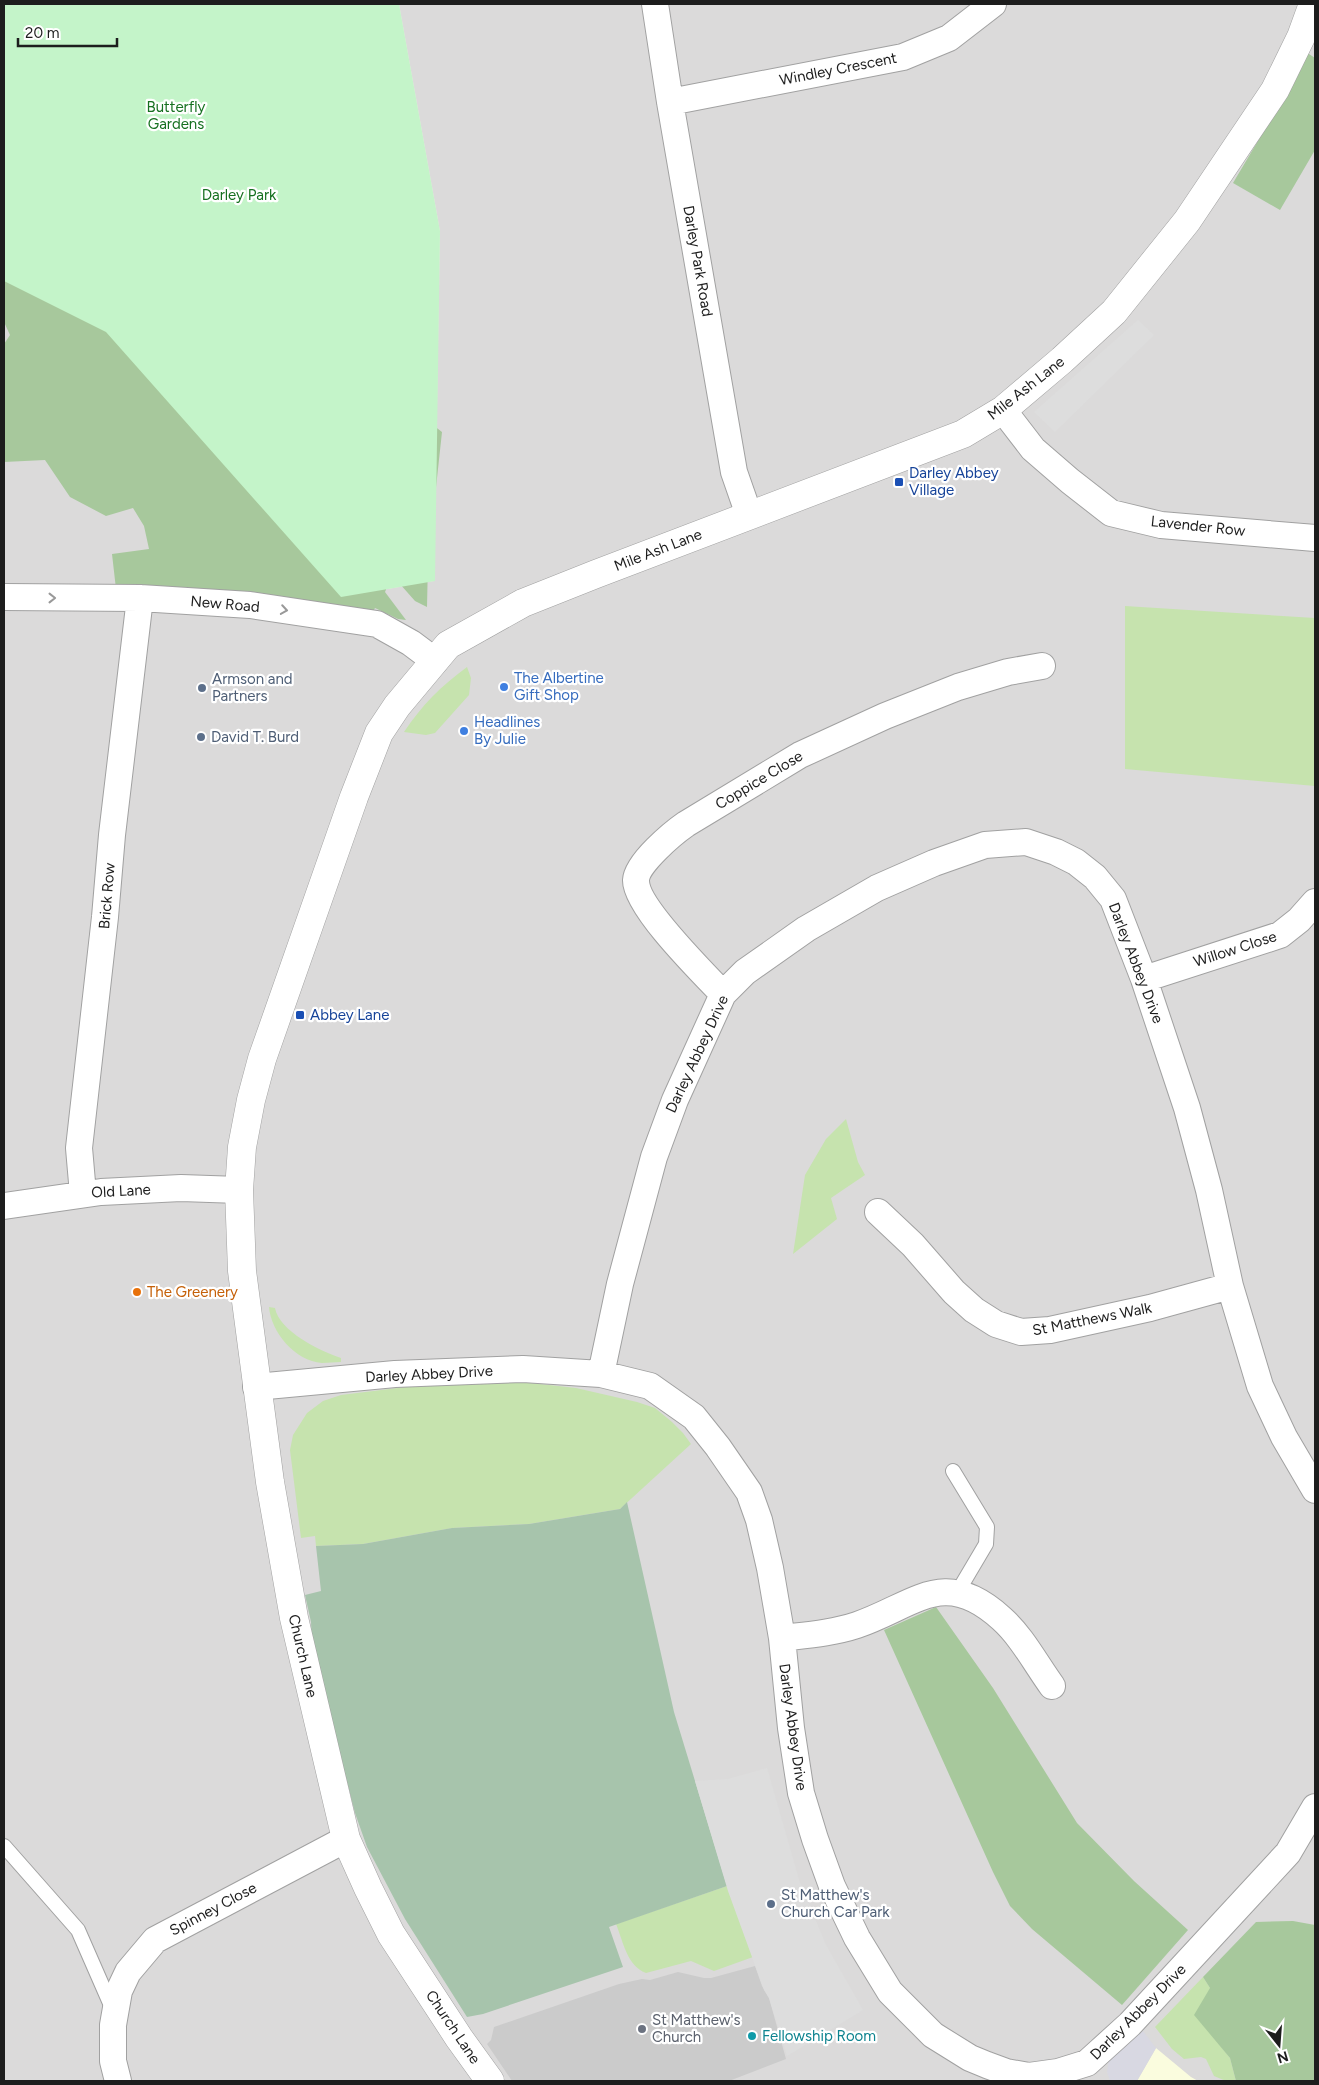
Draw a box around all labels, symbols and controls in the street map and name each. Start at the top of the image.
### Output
scale bar [18,15,116,47]
text: 20 m [25,24,59,42]
street label: Windley Crescent [778,49,899,89]
park label: Butterfly Gardens [147,98,206,133]
park label: Darley Park [202,186,277,204]
street label: Darley Park Road [679,204,717,318]
street label: Mile Ash Lane [984,352,1068,424]
place label: Darley Abbey Village [909,464,999,499]
marker: Darley Abbey Village [893,476,905,488]
street label: Lavender Row [1150,512,1246,540]
street label: Mile Ash Lane [612,525,704,575]
street label: New Road [190,592,260,616]
one-way arrow [49,593,57,603]
one-way arrow [281,604,289,615]
place label: The Albertine Gift Shop [514,669,604,704]
place label: Armson and Partners [212,670,293,705]
marker: The Albertine Gift Shop [498,681,510,693]
marker: Armson and Partners [196,682,208,694]
place label: Headlines By Julie [474,713,540,748]
marker: Headlines By Julie [458,725,470,737]
place label: David T. Burd [211,728,299,746]
marker: David T. Burd [195,731,207,743]
street label: Coppice Close [712,747,806,813]
street label: Brick Row [95,862,119,930]
street label: Darley Abbey Drive [1105,900,1167,1026]
street label: Willow Close [1191,927,1279,971]
street label: Darley Abbey Drive [662,992,732,1116]
place label: Abbey Lane [310,1006,389,1024]
marker: Abbey Lane [294,1009,306,1021]
street label: Old Lane [91,1180,151,1202]
place label: The Greenery [147,1283,238,1301]
marker: The Greenery [131,1286,143,1298]
street label: St Matthews Walk [1031,1298,1154,1339]
street label: Darley Abbey Drive [365,1362,493,1386]
street label: Church Lane [285,1613,321,1699]
street label: Darley Abbey Drive [775,1662,811,1792]
street label: Spinney Close [166,1879,260,1939]
place label: St Matthew's Church Car Park [781,1886,890,1921]
marker: St Matthew's Church Car Park [765,1898,777,1910]
street label: Darley Abbey Drive [1086,1960,1190,2064]
street label: Church Lane [422,1987,484,2067]
place label: St Matthew's Church [652,2011,740,2046]
north arrow [1254,2020,1304,2070]
marker: St Matthew's Church [636,2023,648,2035]
place label: Fellowship Room [762,2027,876,2045]
marker: Fellowship Room [746,2030,758,2042]
text: N [1275,2047,1290,2067]

